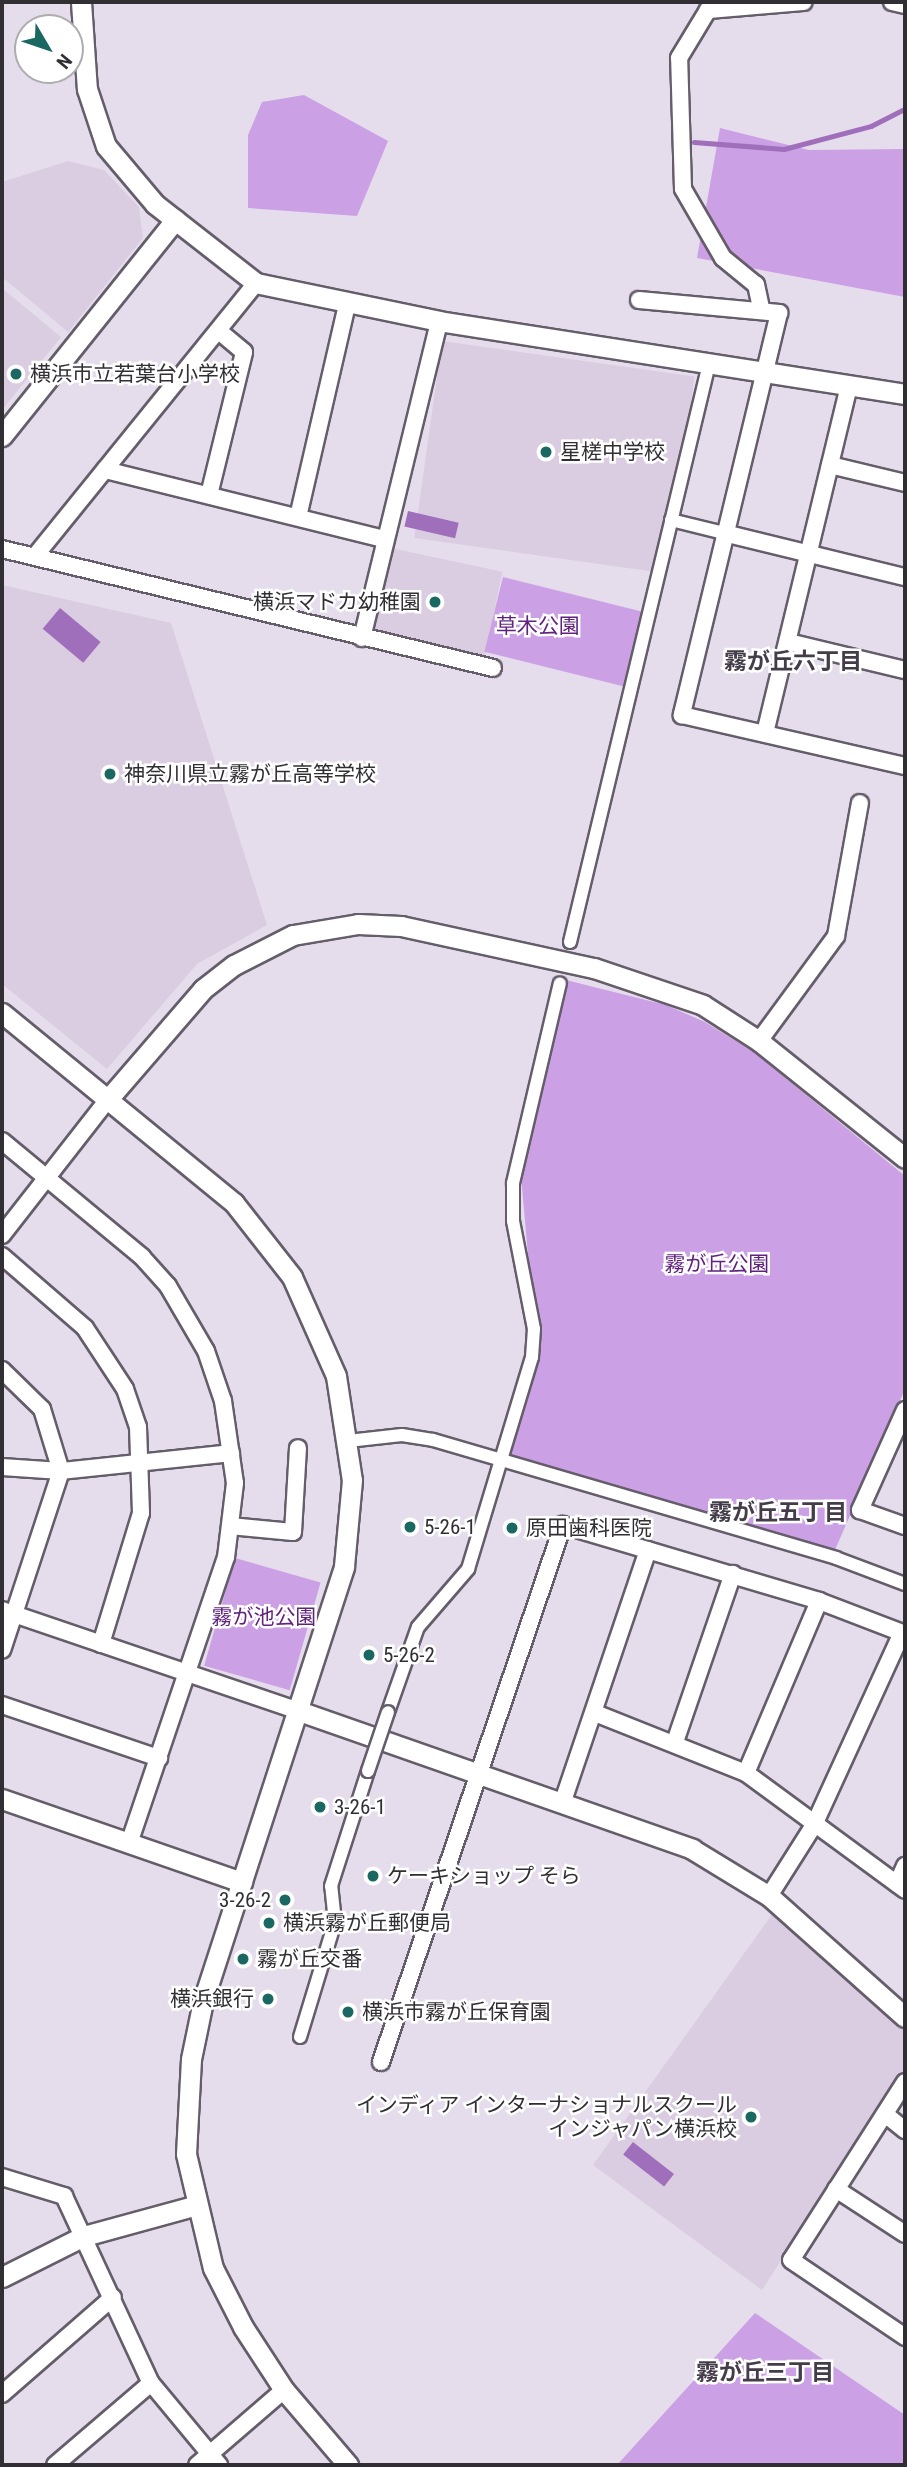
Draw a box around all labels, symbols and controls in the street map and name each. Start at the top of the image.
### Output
north arrow [14,14,84,84]
text: N [52,50,77,73]
place label: 横浜市立若葉台小学校 [30,361,240,387]
marker: 横浜市立若葉台小学校 [8,366,24,382]
place label: 星槎中学校 [560,439,665,465]
marker: 星槎中学校 [538,444,554,460]
place label: 横浜マドカ幼稚園 [253,589,421,615]
marker: 横浜マドカ幼稚園 [427,594,443,610]
park label: 草木公園 [496,613,580,639]
district label: 霧が丘六丁目 [724,648,862,676]
place label: 神奈川県立霧が丘高等学校 [124,761,376,787]
marker: 神奈川県立霧が丘高等学校 [102,766,118,782]
park label: 霧が丘公園 [665,1251,769,1277]
district label: 霧が丘五丁目 [709,1499,847,1527]
place label: 5-26-1 [424,1514,476,1540]
place label: 原田歯科医院 [526,1515,652,1541]
marker: 5-26-1 [402,1519,418,1535]
marker: 原田歯科医院 [504,1520,520,1536]
park label: 霧が池公園 [212,1604,316,1630]
place label: 5-26-2 [383,1642,435,1668]
marker: 5-26-2 [361,1647,377,1663]
place label: 3-26-1 [334,1794,386,1820]
marker: 3-26-1 [312,1799,328,1815]
place label: ケーキショップ そら [387,1863,581,1889]
marker: ケーキショップ そら [365,1868,381,1884]
place label: 3-26-2 [219,1887,271,1913]
marker: 3-26-2 [277,1892,293,1908]
place label: 横浜霧が丘郵便局 [283,1910,451,1936]
marker: 横浜霧が丘郵便局 [261,1915,277,1931]
place label: 霧が丘交番 [257,1946,362,1972]
marker: 霧が丘交番 [235,1951,251,1967]
place label: 横浜銀行 [170,1986,254,2012]
marker: 横浜銀行 [260,1991,276,2007]
place label: 横浜市霧が丘保育園 [362,1999,551,2025]
marker: 横浜市霧が丘保育園 [340,2004,356,2020]
place label: インディア インターナショナルスクール インジャパン横浜校 [354,2092,737,2142]
marker: インディア インターナショナルスクール インジャパン横浜校 [743,2109,759,2125]
district label: 霧が丘三丁目 [696,2359,834,2387]

